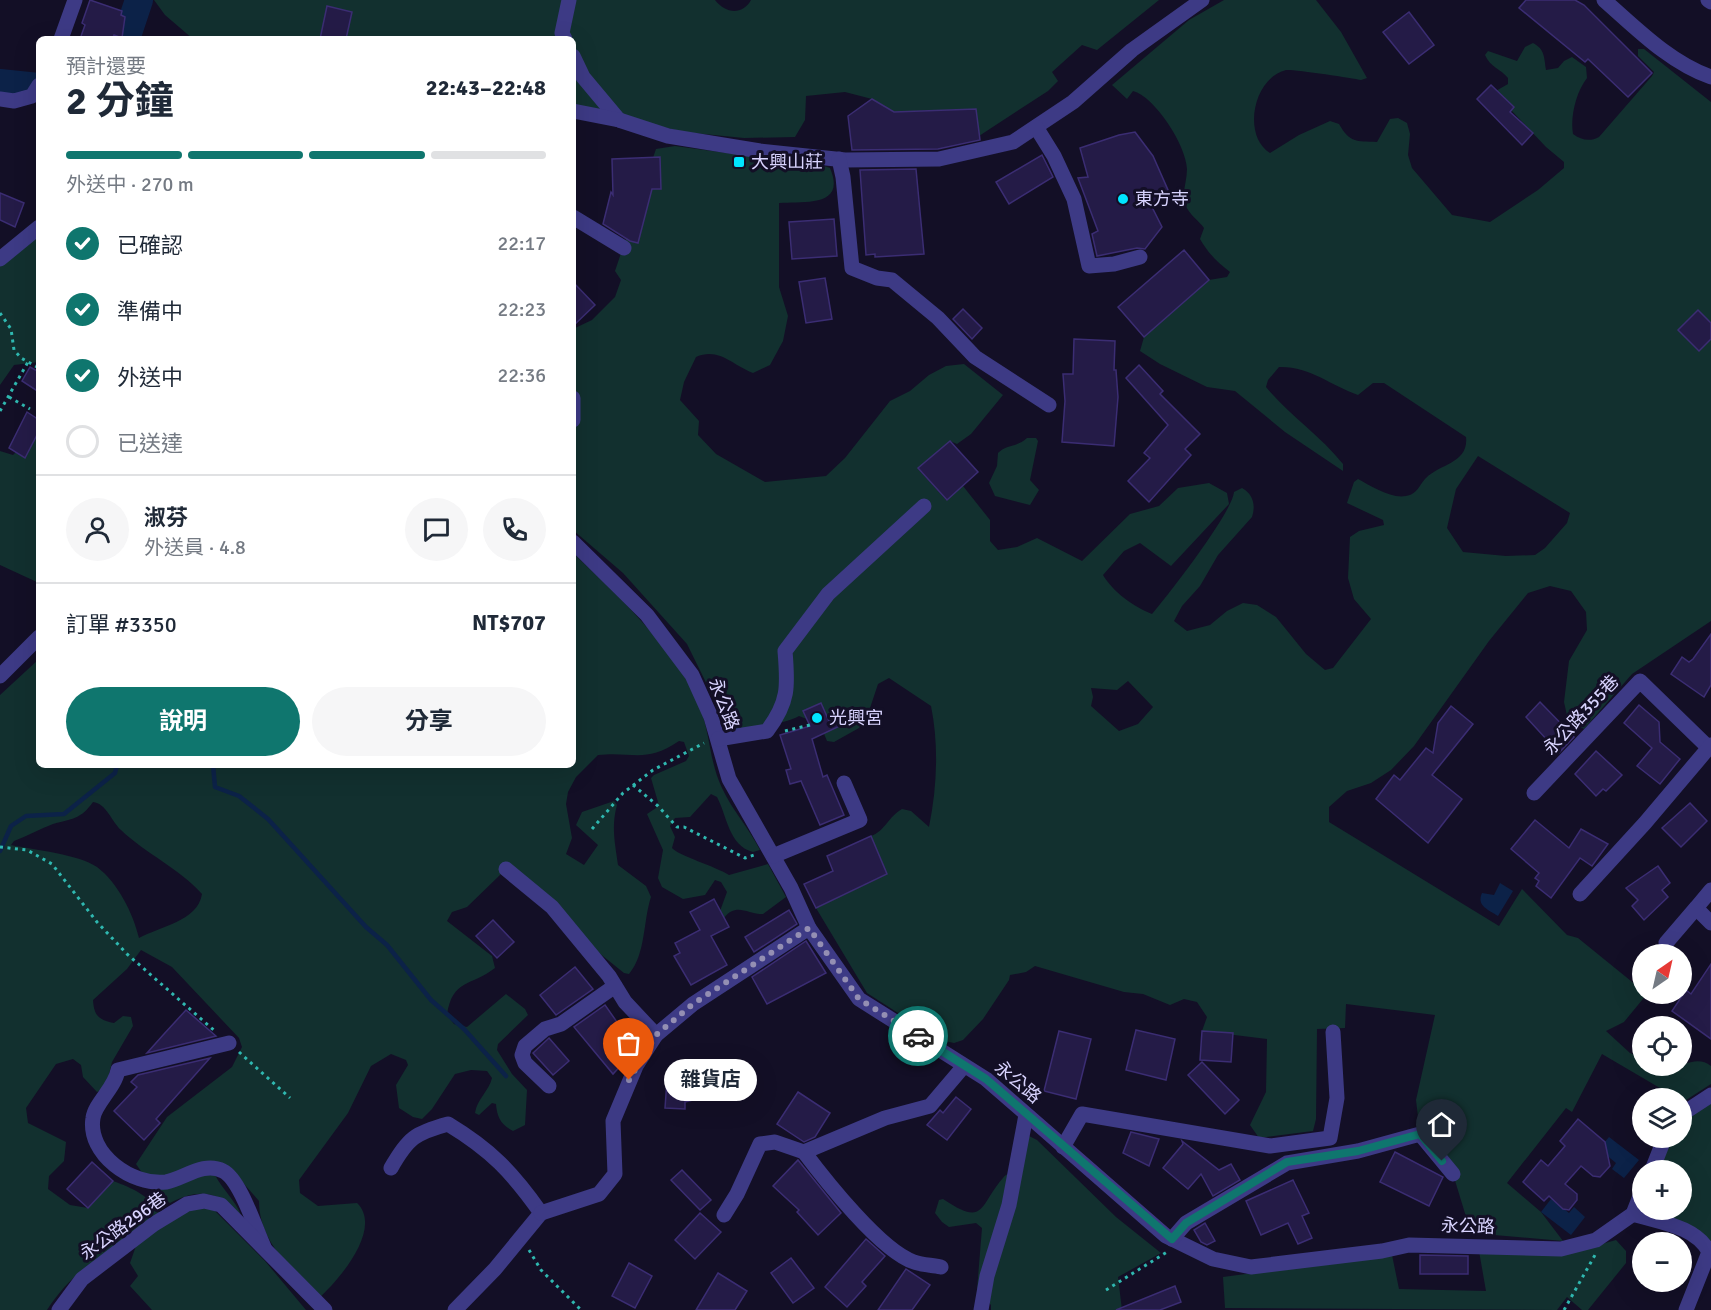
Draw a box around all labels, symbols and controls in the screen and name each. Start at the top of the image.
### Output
text: 預計還要 [66,54,146,79]
text: 22:43–22:48 [426,74,546,101]
text: 2 分鐘 [66,77,174,125]
place label: 大興山莊 [751,151,823,173]
marker: 大興山莊 [732,155,746,169]
text: 外送中 · 270 m [66,172,194,197]
place label: 東方寺 [1135,188,1189,210]
marker: 東方寺 [1116,192,1130,206]
icon: check [66,227,99,260]
text: 22:17 [497,231,546,256]
text: 已確認 [117,232,183,259]
icon: check [66,293,99,326]
text: 22:23 [497,297,546,322]
text: 準備中 [117,298,183,325]
icon: check [66,359,99,392]
text: 22:36 [497,363,546,388]
text: 外送中 [117,364,183,391]
text: 已送達 [117,430,183,457]
button: person [66,498,129,561]
button: chat [405,498,468,561]
button: phone [483,498,546,561]
text: 淑芬 [144,504,188,531]
text: 外送員 · 4.8 [144,535,246,560]
text: NT$707 [472,609,546,636]
text: 訂單 #3350 [66,611,177,638]
street label: 永公路355巷 [1538,671,1624,759]
street label: 永公路 [704,675,744,733]
button: 說明 [66,687,300,756]
button: 分享 [312,687,546,756]
place label: 光興宮 [829,707,883,729]
marker: 光興宮 [810,711,824,725]
north arrow [1632,944,1692,1004]
map controls [1632,944,1692,1292]
courier [888,1006,948,1066]
button: locate [1632,1016,1692,1076]
pin [603,1018,654,1080]
icon: car [902,1020,935,1053]
icon: bag [612,1027,645,1060]
street label: 永公路 [990,1056,1046,1108]
callout: 雜貨店 [665,1059,758,1101]
text: 雜貨店 [681,1067,741,1092]
button: layers [1632,1088,1692,1148]
pin [1416,1099,1467,1161]
icon: home [1425,1108,1458,1141]
button: + [1632,1160,1692,1220]
street label: 永公路296巷 [76,1187,170,1265]
street label: 永公路 [1441,1214,1495,1238]
button: − [1632,1232,1692,1292]

